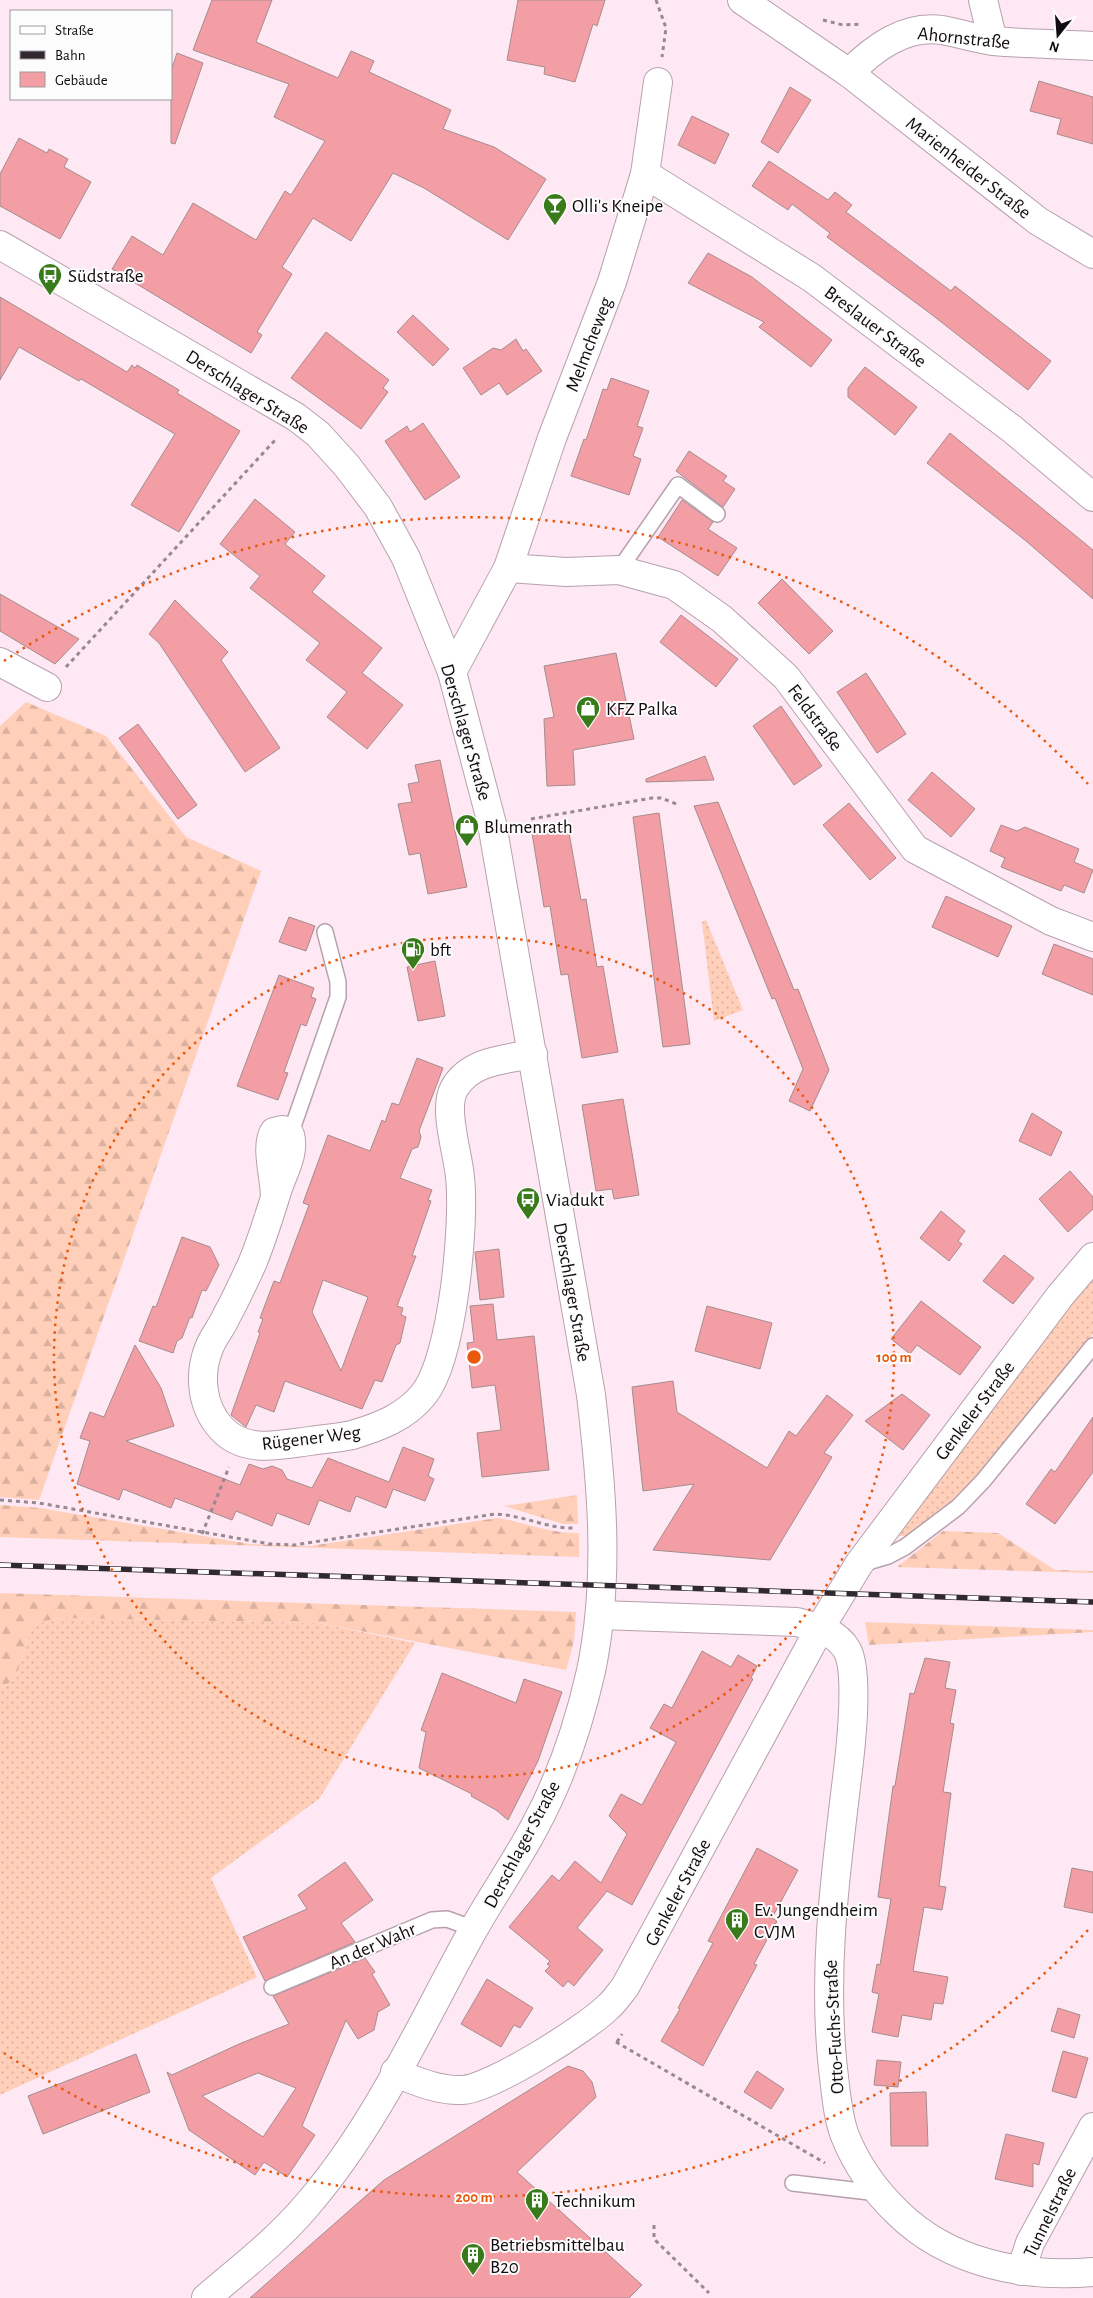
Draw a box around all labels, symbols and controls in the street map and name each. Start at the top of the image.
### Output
legend [10,10,172,100]
north arrow [1033,10,1083,60]
text: Straße [55,23,94,38]
street label: Ahornstraße [917,24,1011,53]
text: N [1048,38,1061,55]
text: Bahn [55,48,85,63]
text: Gebäude [55,73,108,88]
street label: Marienheider Straße [902,114,1034,223]
bar icon: Olli's Kneipe [542,192,568,226]
place label: Olli's Kneipe [572,197,663,216]
bus stop icon: Südstraße [37,262,63,296]
place label: Südstraße [68,267,144,286]
street label: Breslauer Straße [821,283,930,372]
street label: Melmcheweg [563,294,616,394]
street label: Derschlager Straße [182,347,312,438]
street label: Derschlager Straße [437,662,494,803]
street label: Feldstraße [784,681,846,755]
shop icon: KFZ Palka [575,695,601,729]
place label: KFZ Palka [606,700,678,719]
shop icon: Blumenrath [454,813,480,847]
place label: Blumenrath [484,818,573,837]
fuel station icon: bft [400,936,426,970]
place label: bft [430,941,451,960]
bus stop icon: Viadukt [515,1186,541,1220]
place label: Viadukt [546,1191,604,1210]
street label: Derschlager Straße [550,1221,593,1363]
centre of rings [465,1348,483,1366]
text: 100 m [876,1350,912,1365]
street label: Genkeler Straße [932,1358,1018,1464]
street label: Rügener Weg [261,1423,363,1454]
street label: Derschlager Straße [481,1778,564,1912]
street label: Genkeler Straße [642,1836,715,1949]
place label: Ev. Jungendheim CVJM [754,1901,878,1942]
building icon: Ev. Jungendheim CVJM [724,1907,750,1941]
street label: An der Wahr [326,1920,419,1973]
street label: Otto-Fuchs-Straße [821,1959,848,2095]
street label: Tunnelstraße [1020,2165,1080,2261]
building icon: Technikum [524,2187,550,2221]
text: 200 m [455,2190,493,2205]
place label: Technikum [554,2192,636,2211]
place label: Betriebsmittelbau B20 [490,2236,625,2277]
building icon: Betriebsmittelbau B20 [460,2242,486,2276]

